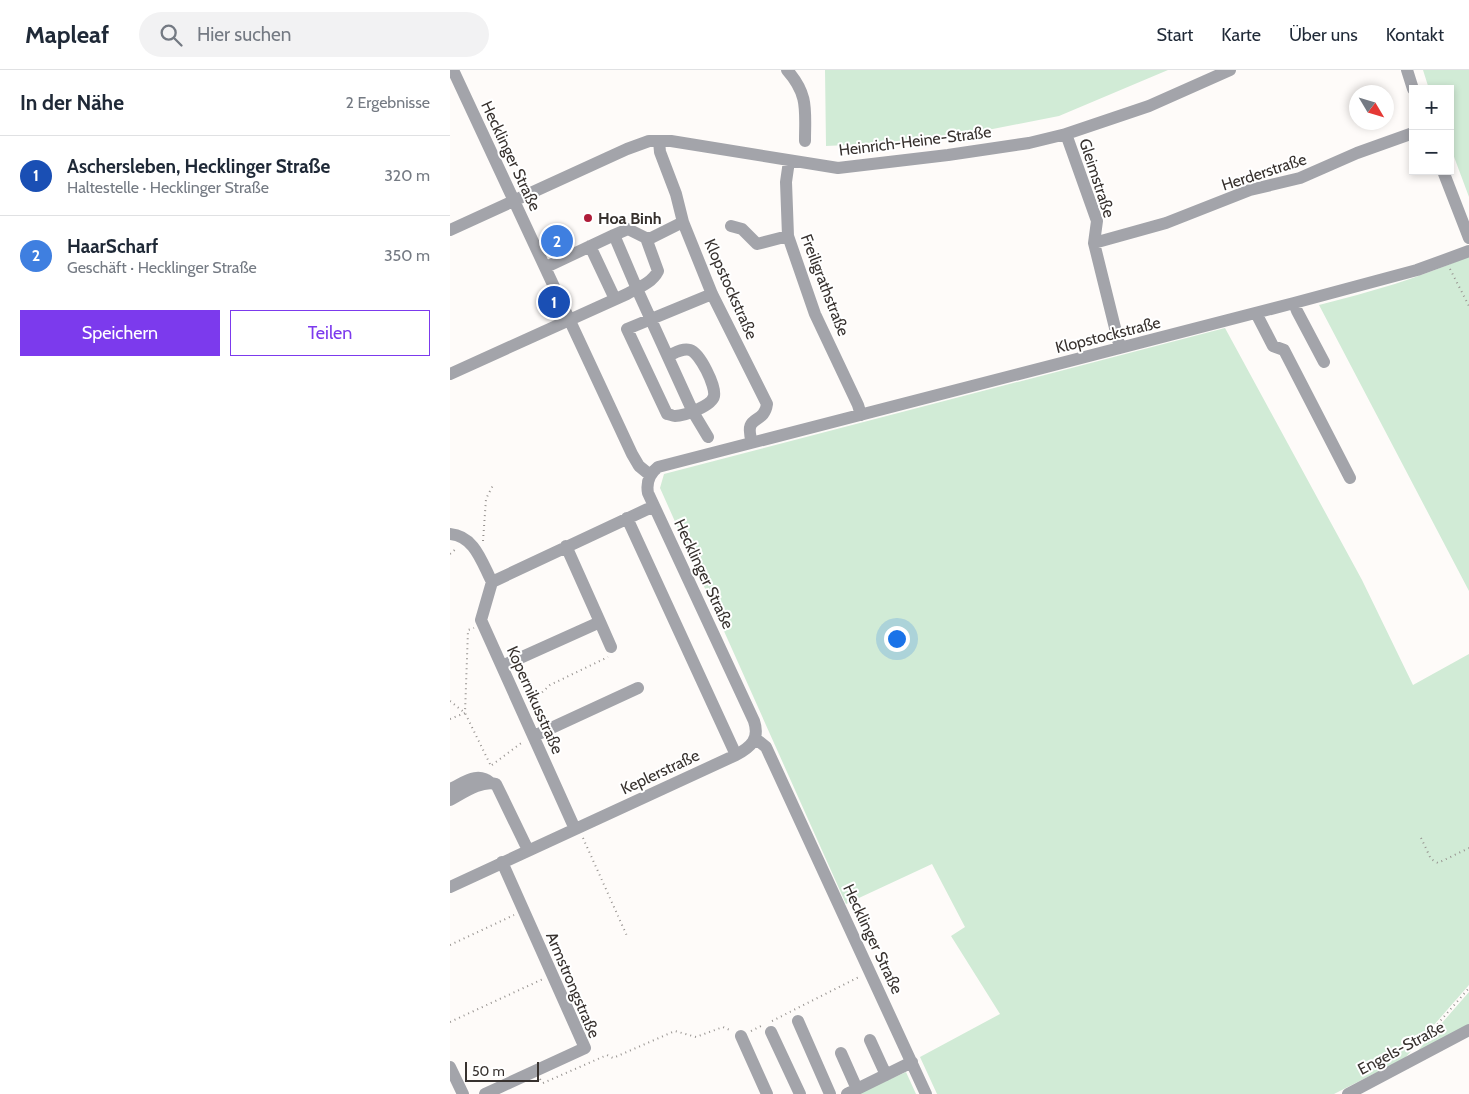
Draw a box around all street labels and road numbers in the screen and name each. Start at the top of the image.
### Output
street label: Hecklinger Straße [477,98,545,214]
street label: Heinrich-Heine-Straße [838,122,992,160]
street label: Gleimstraße [1075,136,1119,220]
street label: Herderstraße [1219,149,1309,195]
street label: Freiligrathstraße [797,231,853,339]
street label: Klopstockstraße [700,236,762,342]
street label: Klopstockstraße [1053,313,1163,357]
street label: Hecklinger Straße [670,516,738,632]
street label: Kopernikusstraße [503,643,567,757]
street label: Keplerstraße [618,746,702,798]
street label: Hecklinger Straße [839,881,907,997]
street label: Armstrongstraße [542,929,604,1041]
street label: Engels-Straße [1354,1017,1448,1079]

